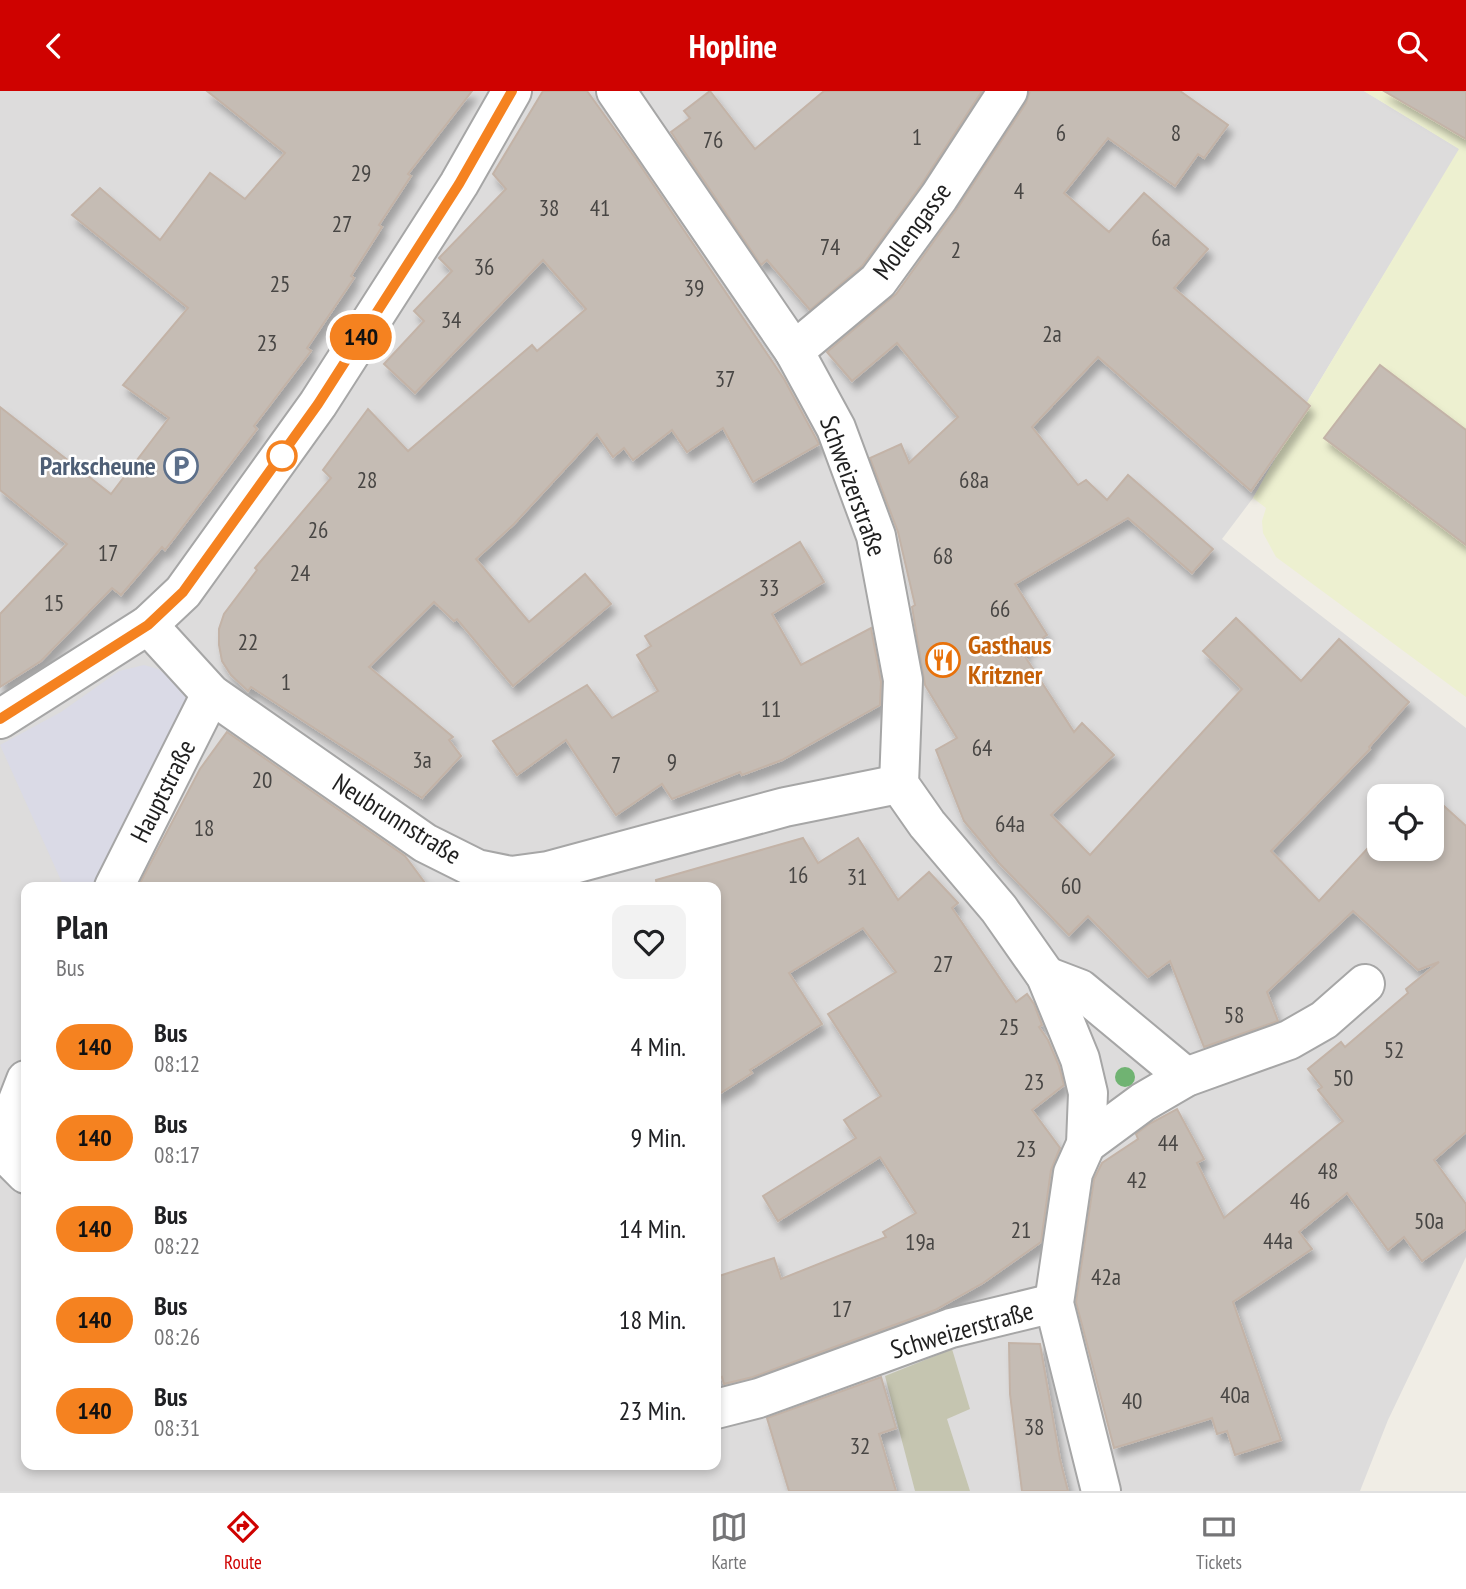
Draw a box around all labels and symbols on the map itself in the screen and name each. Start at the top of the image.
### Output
house number: 6 [1056,118,1066,147]
house number: 8 [1171,118,1181,147]
house number: 1 [912,122,922,151]
house number: 76 [703,125,723,154]
house number: 29 [351,158,371,187]
street label: Mollengasse [865,176,958,286]
house number: 4 [1014,176,1024,205]
house number: 38 [539,193,559,222]
house number: 41 [590,193,610,222]
house number: 27 [332,209,352,238]
house number: 6a [1151,223,1171,252]
house number: 74 [820,232,840,261]
house number: 2 [951,235,961,264]
house number: 36 [474,252,494,281]
house number: 25 [270,269,290,298]
house number: 39 [684,273,704,302]
house number: 34 [441,305,461,334]
line badge: 140 [321,314,401,360]
house number: 2a [1042,319,1062,348]
house number: 23 [257,328,277,357]
house number: 37 [715,364,735,393]
street label: Schweizerstraße [813,411,894,561]
unlabelled marker [267,441,297,471]
parking icon: Parkscheune [162,447,200,485]
place label: Parkscheune [40,449,156,482]
house number: 28 [357,465,377,494]
house number: 68a [959,465,989,494]
house number: 26 [308,515,328,544]
house number: 17 [98,538,118,567]
house number: 68 [933,541,953,570]
house number: 24 [290,558,310,587]
house number: 33 [759,573,779,602]
house number: 15 [44,588,64,617]
house number: 66 [990,594,1010,623]
house number: 22 [238,627,258,656]
place label: Gasthaus Kritzner [968,628,1052,691]
restaurant icon: Gasthaus Kritzner [924,641,962,679]
house number: 1 [281,667,291,696]
house number: 11 [761,694,781,723]
house number: 64 [972,733,992,762]
street label: Hauptstraße [123,734,202,848]
house number: 3a [412,745,432,774]
house number: 9 [667,747,677,776]
house number: 7 [611,750,621,779]
house number: 20 [252,765,272,794]
street label: Neubrunnstraße [327,766,468,871]
house number: 64a [995,809,1025,838]
house number: 18 [194,813,214,842]
house number: 16 [788,860,808,889]
house number: 31 [847,862,867,891]
house number: 60 [1061,871,1081,900]
house number: 27 [933,949,953,978]
house number: 58 [1224,1000,1244,1029]
house number: 25 [999,1012,1019,1041]
house number: 52 [1384,1035,1404,1064]
house number: 50 [1333,1063,1353,1092]
house number: 23 [1024,1067,1044,1096]
house number: 44 [1158,1128,1178,1157]
house number: 23 [1016,1134,1036,1163]
house number: 48 [1318,1156,1338,1185]
house number: 42 [1127,1165,1147,1194]
house number: 46 [1290,1186,1310,1215]
house number: 50a [1414,1206,1444,1235]
house number: 21 [1011,1215,1031,1244]
house number: 44a [1263,1226,1293,1255]
house number: 19a [905,1227,935,1256]
house number: 42a [1091,1262,1121,1291]
street label: Schweizerstraße [887,1293,1037,1366]
house number: 17 [832,1294,852,1323]
house number: 40a [1220,1380,1250,1409]
house number: 40 [1122,1386,1142,1415]
house number: 38 [1024,1412,1044,1441]
house number: 32 [850,1431,870,1460]

